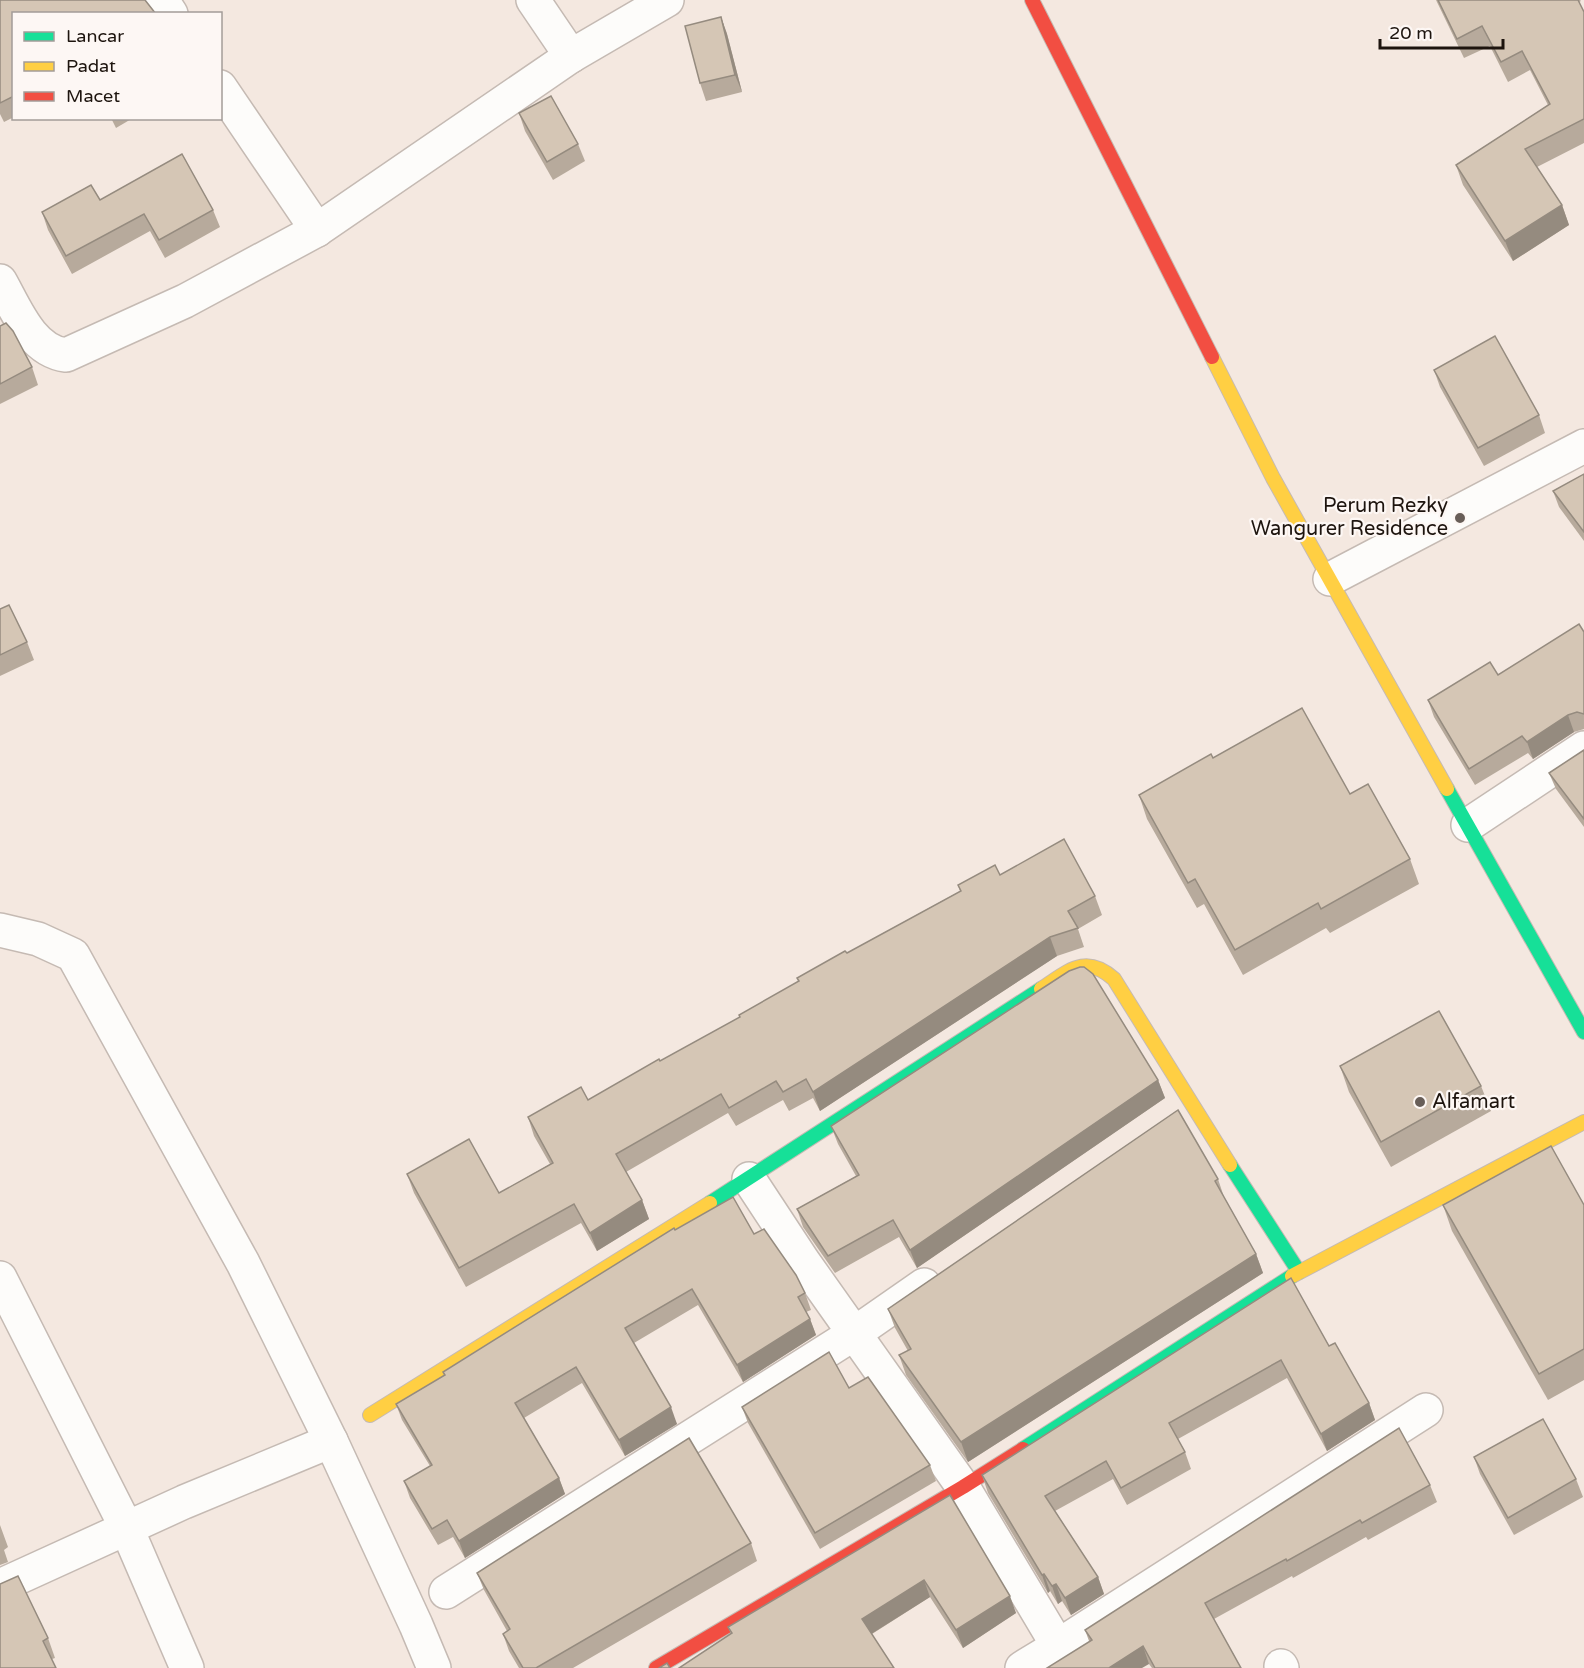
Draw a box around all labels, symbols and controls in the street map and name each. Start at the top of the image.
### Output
legend [12,12,222,120]
scale bar [1380,12,1503,50]
text: 20 m [1389,22,1433,44]
text: Lancar [66,25,124,47]
text: Padat [66,55,116,77]
text: Macet [66,85,120,107]
place label: Perum Rezky Wangurer Residence [1251,494,1448,541]
marker: Perum Rezky Wangurer Residence [1453,511,1467,525]
place label: Alfamart [1432,1090,1516,1114]
marker: Alfamart [1413,1095,1427,1109]

